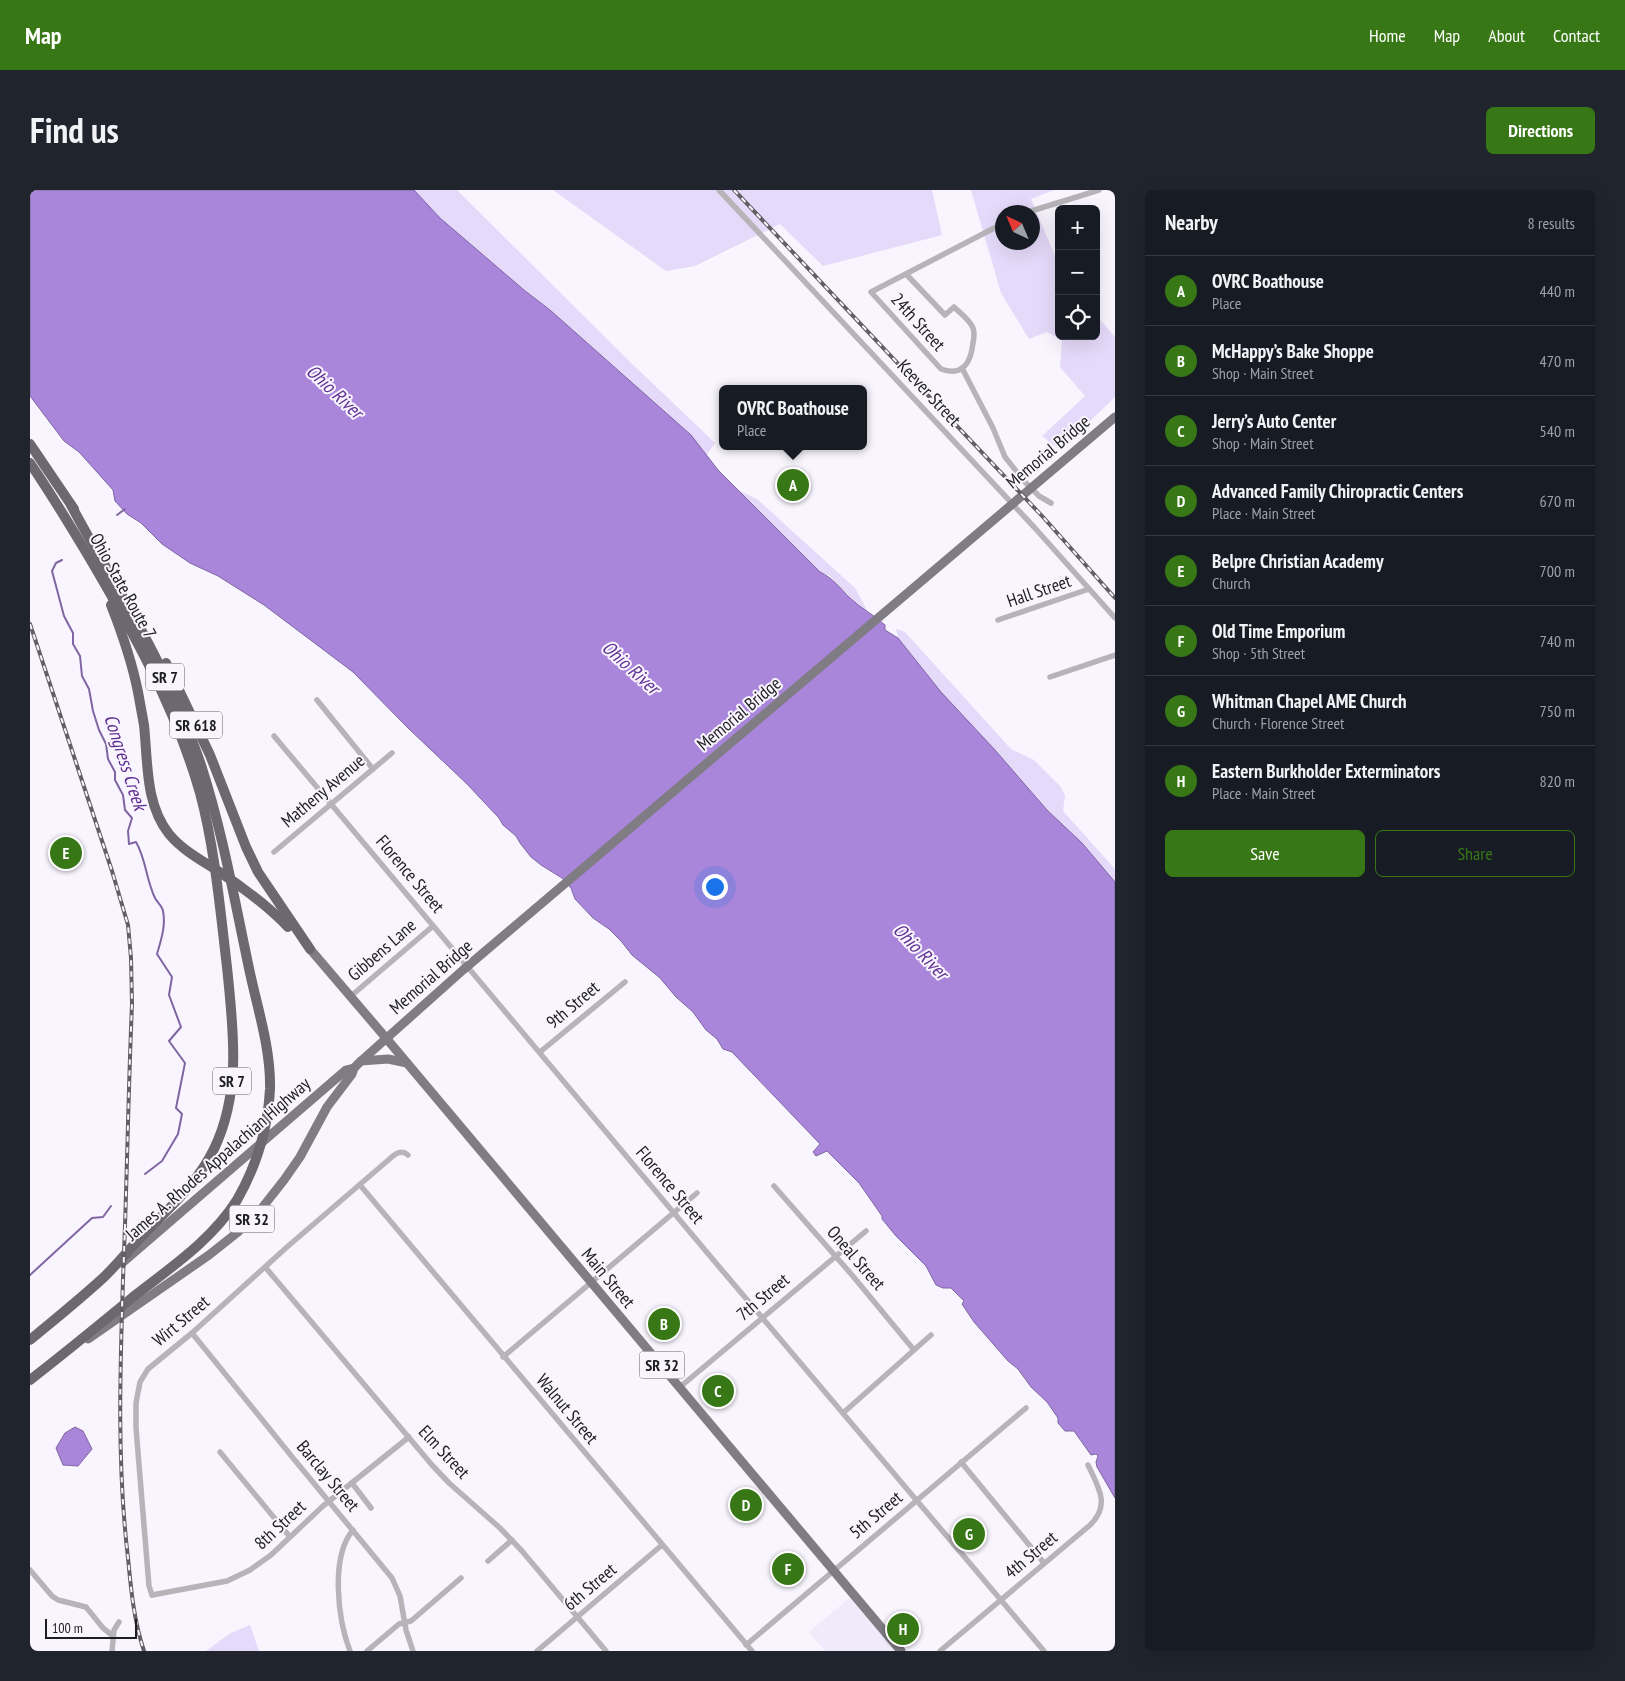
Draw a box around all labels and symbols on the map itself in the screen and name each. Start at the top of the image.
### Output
north arrow [995,205,1040,250]
street label: 24th Street [886,288,950,355]
street label: Keever Street [893,354,966,431]
water label: Ohio River [302,359,370,425]
street label: Memorial Bridge [1001,410,1094,493]
pin: A [777,466,809,504]
street label: Ohio State Route 7 [85,529,162,642]
street label: Hall Street [1004,569,1074,612]
water label: Ohio River [597,635,667,701]
road number: SR 7 [146,664,184,691]
street label: Memorial Bridge [692,672,785,755]
water label: Congress Creek [99,711,154,815]
road number: SR 618 [170,712,222,738]
street label: Matheny Avenue [276,749,369,832]
street label: Florence Street [371,830,450,917]
pin: E [50,834,82,872]
your location [702,874,728,900]
street label: Gibbens Lane [343,914,421,986]
water label: Ohio River [888,918,955,986]
street label: Memorial Bridge [384,934,477,1019]
street label: 9th Street [542,976,604,1033]
road number: SR 7 [213,1068,251,1094]
street label: James A. Rhodes Appalachian Highway [120,1072,315,1246]
street label: Florence Street [631,1141,710,1228]
road number: SR 32 [230,1206,274,1232]
street label: Oneal Street [822,1221,891,1295]
street label: Main Street [577,1243,640,1313]
street label: 7th Street [732,1268,794,1325]
street label: Wirt Street [147,1290,214,1351]
pin: B [648,1305,680,1343]
road number: SR 32 [640,1352,684,1378]
street label: Walnut Street [531,1369,603,1449]
pin: C [702,1372,734,1410]
street label: Elm Street [414,1420,475,1483]
street label: Barclay Street [292,1435,365,1516]
pin: D [730,1486,762,1524]
street label: 5th Street [845,1486,907,1543]
street label: 8th Street [249,1495,310,1554]
pin: G [953,1515,985,1553]
street label: 4th Street [1000,1526,1062,1583]
pin: F [772,1550,804,1588]
street label: 6th Street [559,1558,621,1615]
pin: H [887,1610,919,1648]
scale bar [45,1616,138,1639]

